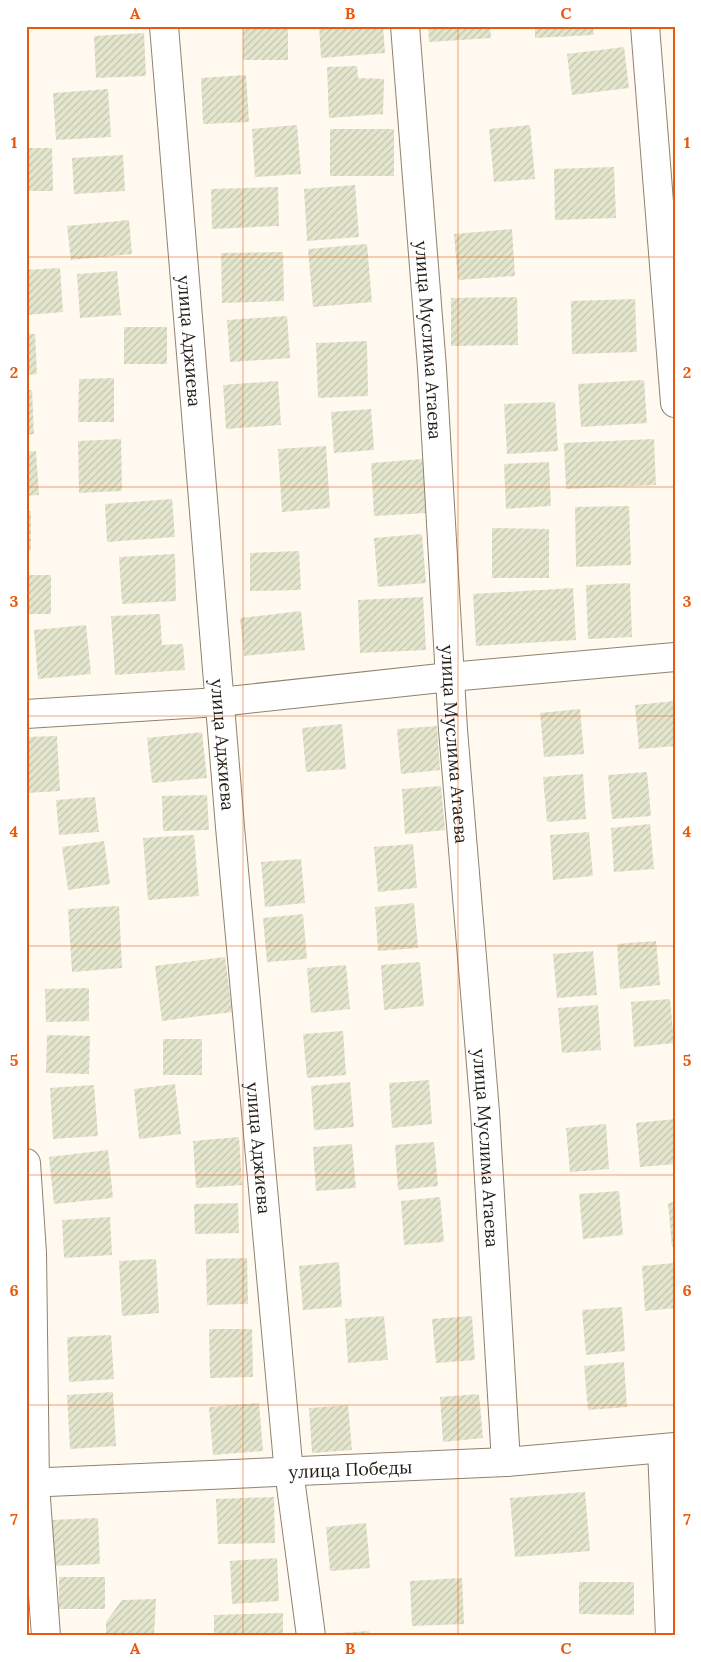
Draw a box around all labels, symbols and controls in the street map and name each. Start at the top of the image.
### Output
text: A [130,3,141,23]
text: B [345,3,356,23]
text: C [560,3,572,23]
text: 1 [11,132,17,152]
text: 1 [684,132,690,152]
street label: улица Муслима Атаева [410,240,448,440]
street label: улица Аджиева [173,274,207,408]
text: 2 [10,362,18,382]
text: 2 [683,362,691,382]
text: 3 [10,591,19,611]
text: 3 [683,591,692,611]
street label: улица Муслима Атаева [437,644,474,844]
street label: улица Аджиева [206,678,240,811]
text: 4 [10,821,19,841]
text: 4 [683,821,692,841]
street label: улица Муслима Атаева [468,1048,505,1248]
text: 5 [10,1050,19,1070]
text: 5 [683,1050,692,1070]
street label: улица Аджиева [242,1081,277,1215]
text: 6 [9,1280,19,1300]
text: 6 [682,1280,692,1300]
street label: улица Победы [288,1455,413,1483]
text: 7 [10,1509,18,1529]
text: 7 [683,1509,691,1529]
text: A [130,1638,141,1658]
text: B [345,1638,356,1658]
text: C [560,1638,572,1658]

